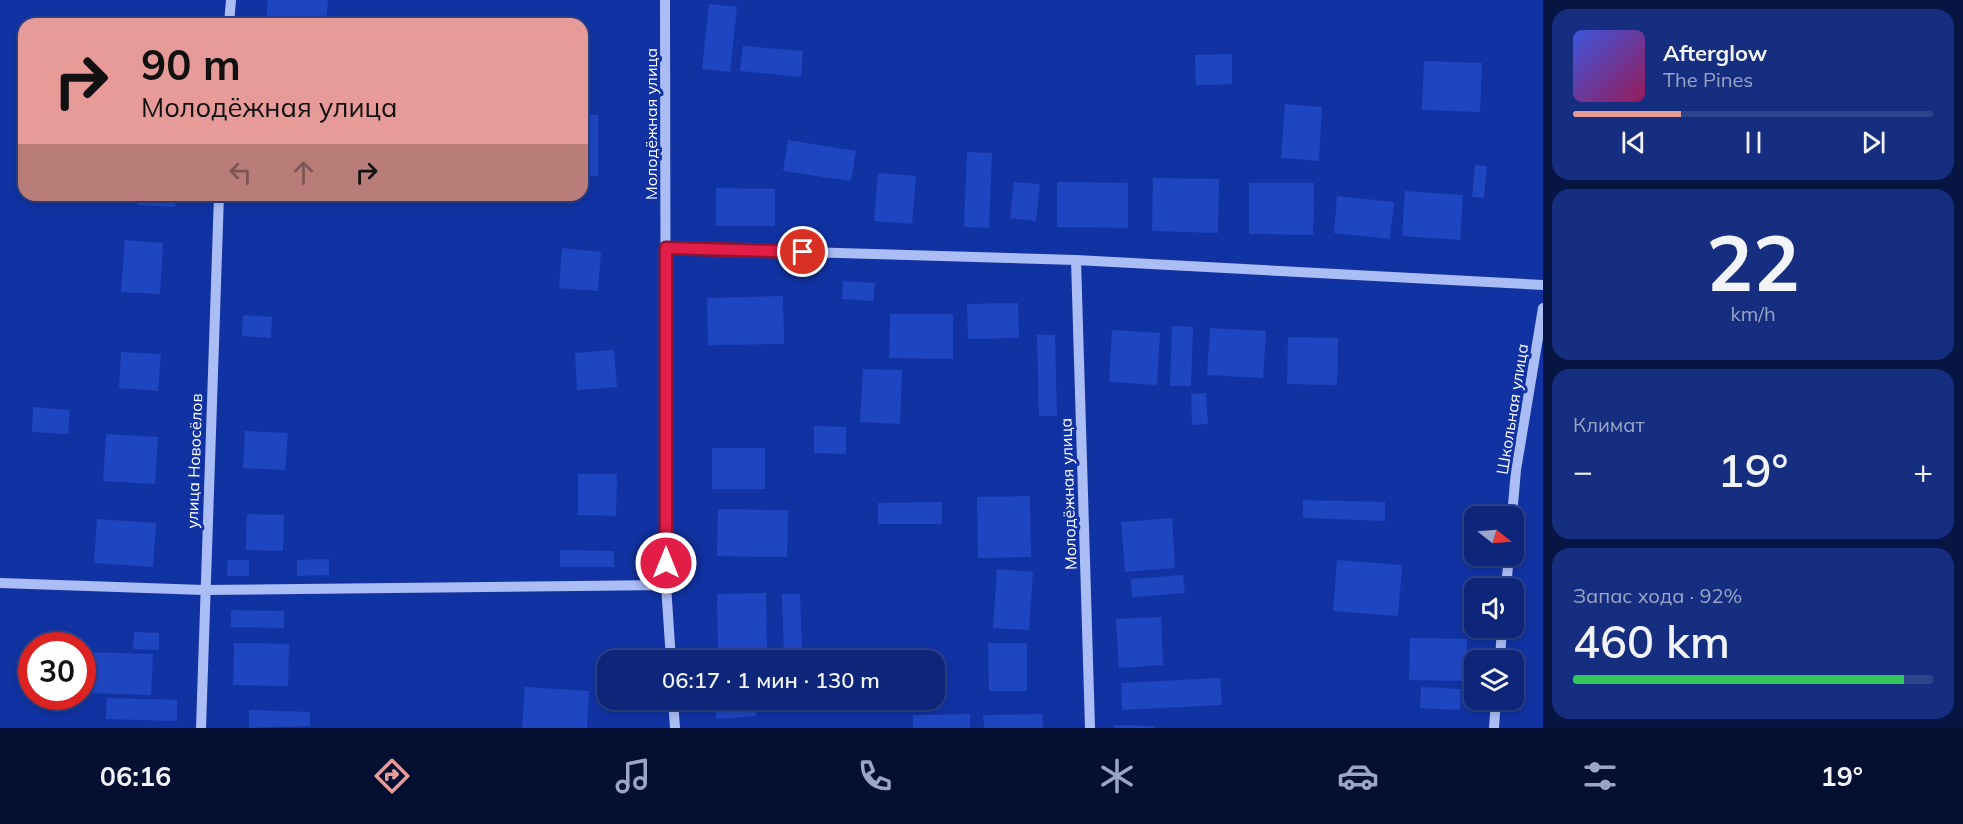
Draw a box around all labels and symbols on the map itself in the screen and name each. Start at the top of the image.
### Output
street label: Молодёжная улица [641,48,661,200]
pin [777,226,828,277]
street label: Школьная улица [1492,342,1532,476]
street label: улица Новосёлов [182,393,206,529]
street label: Молодёжная улица [1055,418,1081,570]
north arrow [1464,506,1524,566]
position arrow [634,531,698,595]
speed limit sign: 30 [18,632,96,710]

